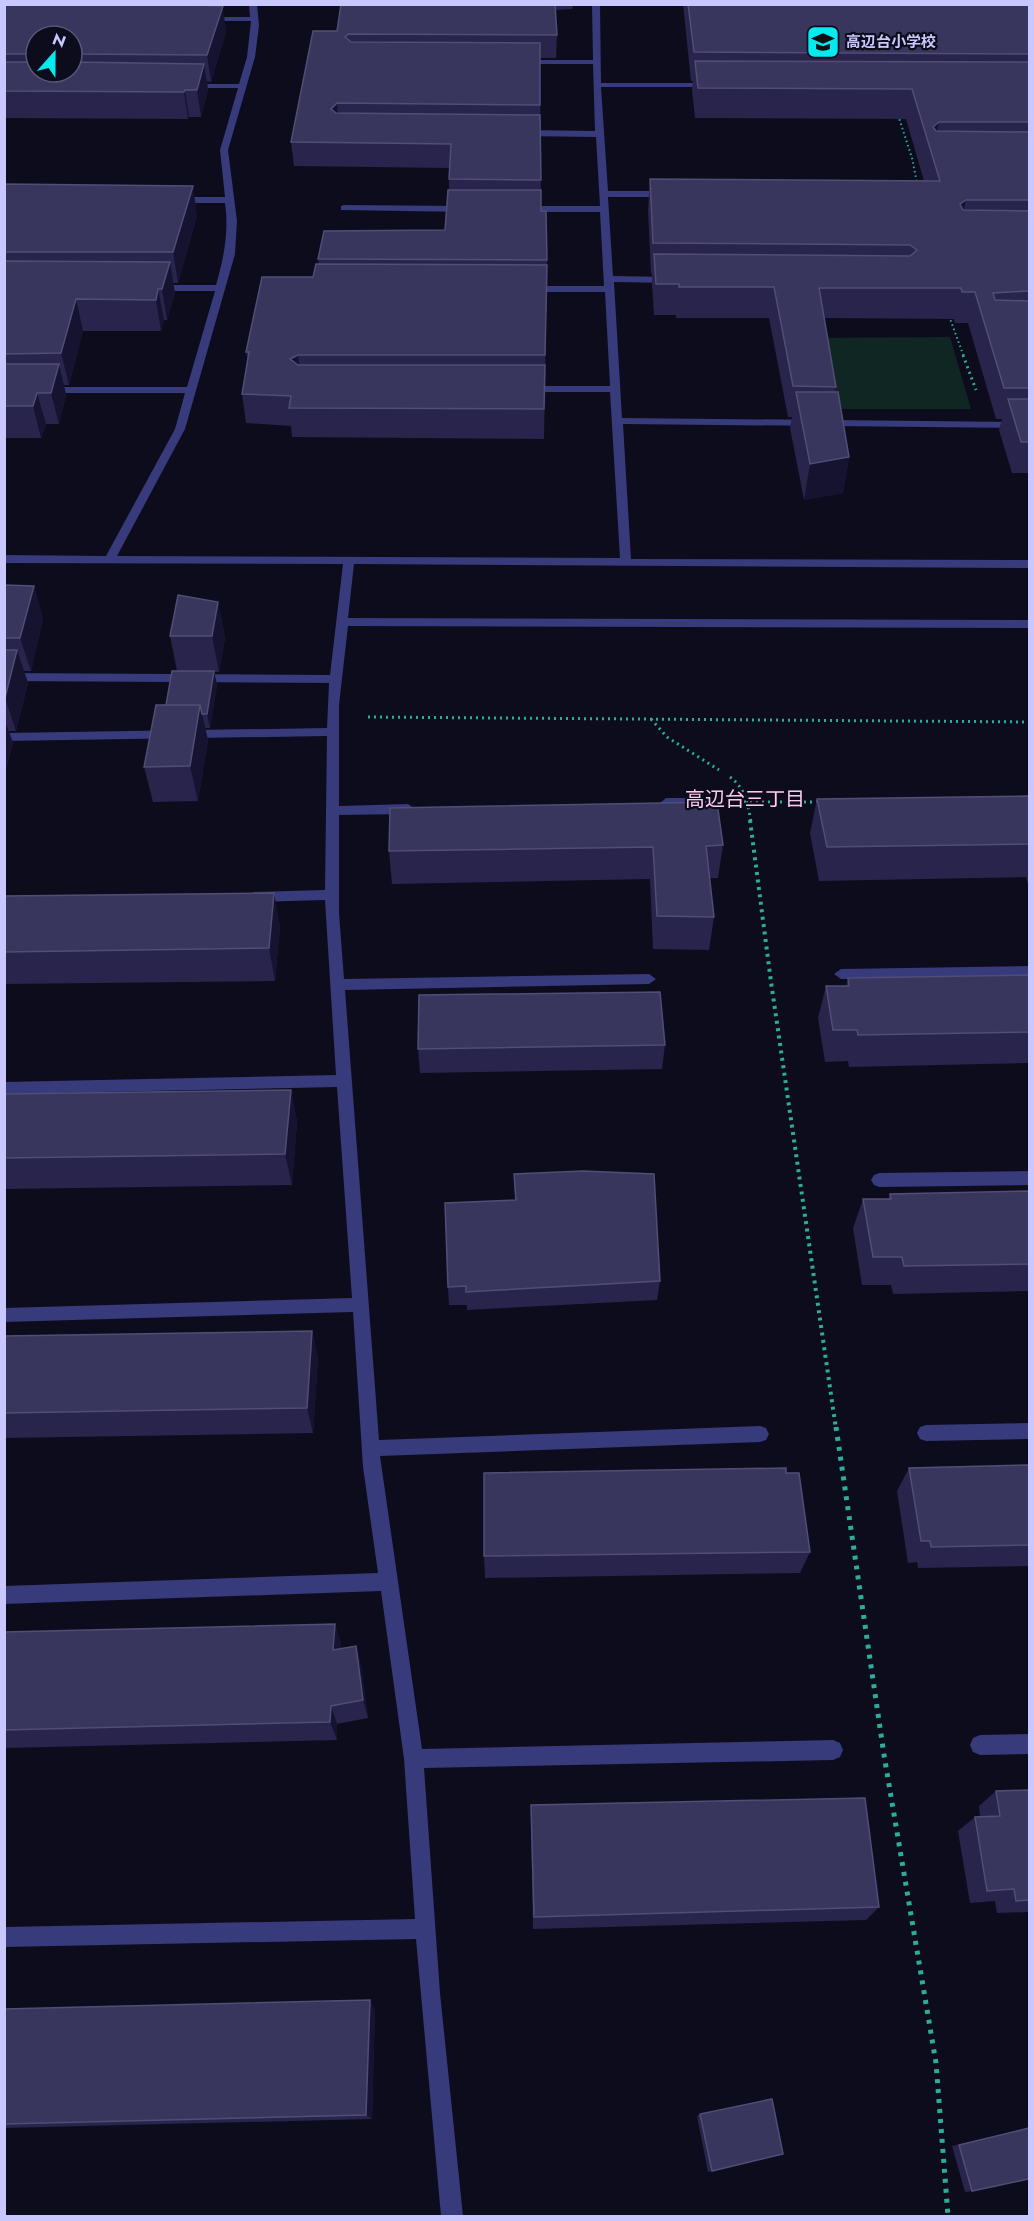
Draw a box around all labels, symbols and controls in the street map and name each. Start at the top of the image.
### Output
north arrow [24,24,84,84]
school or university icon: 高辺台小学校 [805,24,841,60]
text: N [49,27,69,53]
place label: 高辺台小学校 [846,31,936,53]
district label: 高辺台三丁目 [685,785,805,814]

